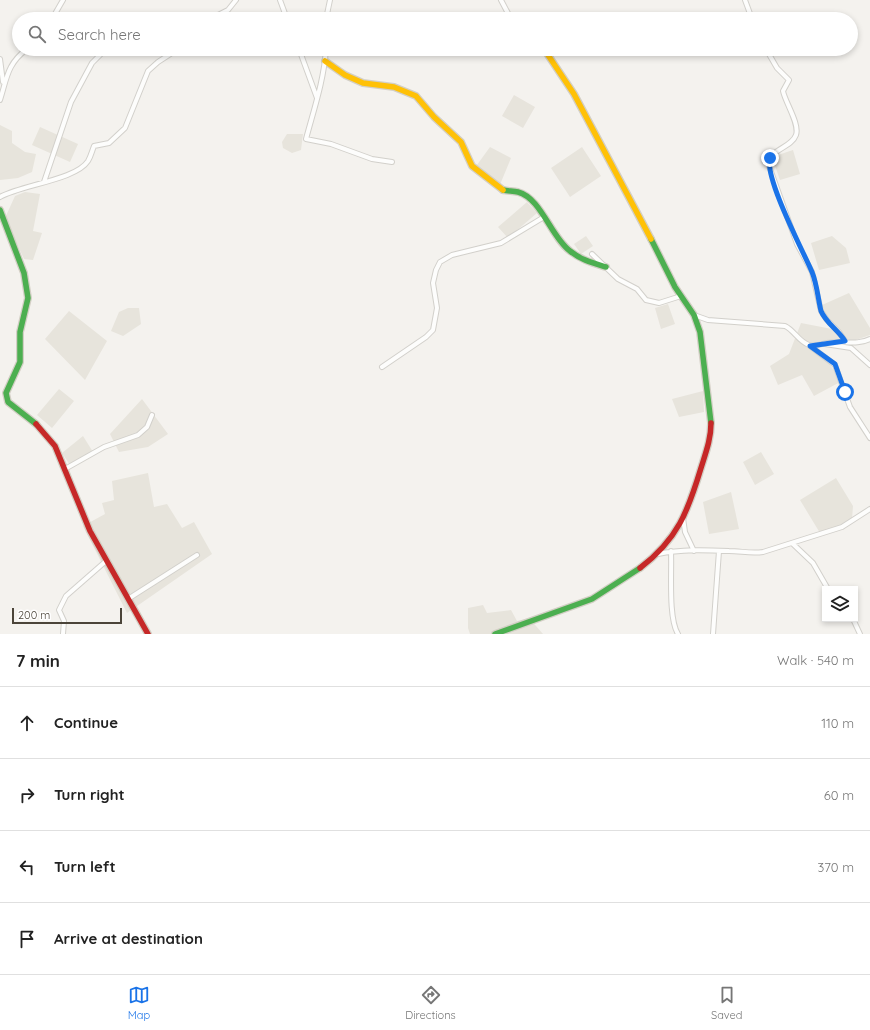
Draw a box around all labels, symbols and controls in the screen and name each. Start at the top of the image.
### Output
search box [12,12,858,56]
icon: search [26,23,48,45]
text: Search here [58,25,141,44]
route end [761,149,779,167]
route start [836,383,854,401]
map controls [822,586,858,622]
button: layers [822,586,858,622]
scale bar [12,606,122,625]
text: 200 m [18,608,50,622]
text: 7 min [16,650,60,671]
text: Walk · 540 m [777,652,854,668]
icon: ahead [16,712,38,734]
text: Continue [54,713,118,732]
text: 110 m [821,715,854,731]
icon: right [16,784,38,806]
text: Turn right [54,785,125,804]
text: 60 m [824,787,854,803]
icon: left [16,856,38,878]
text: Turn left [54,857,116,876]
text: 370 m [817,859,854,875]
icon: arrive [16,928,38,950]
text: Arrive at destination [54,929,203,948]
tab: Map [128,984,150,1022]
tab: Directions [405,984,456,1022]
tab: Saved [711,984,742,1022]

